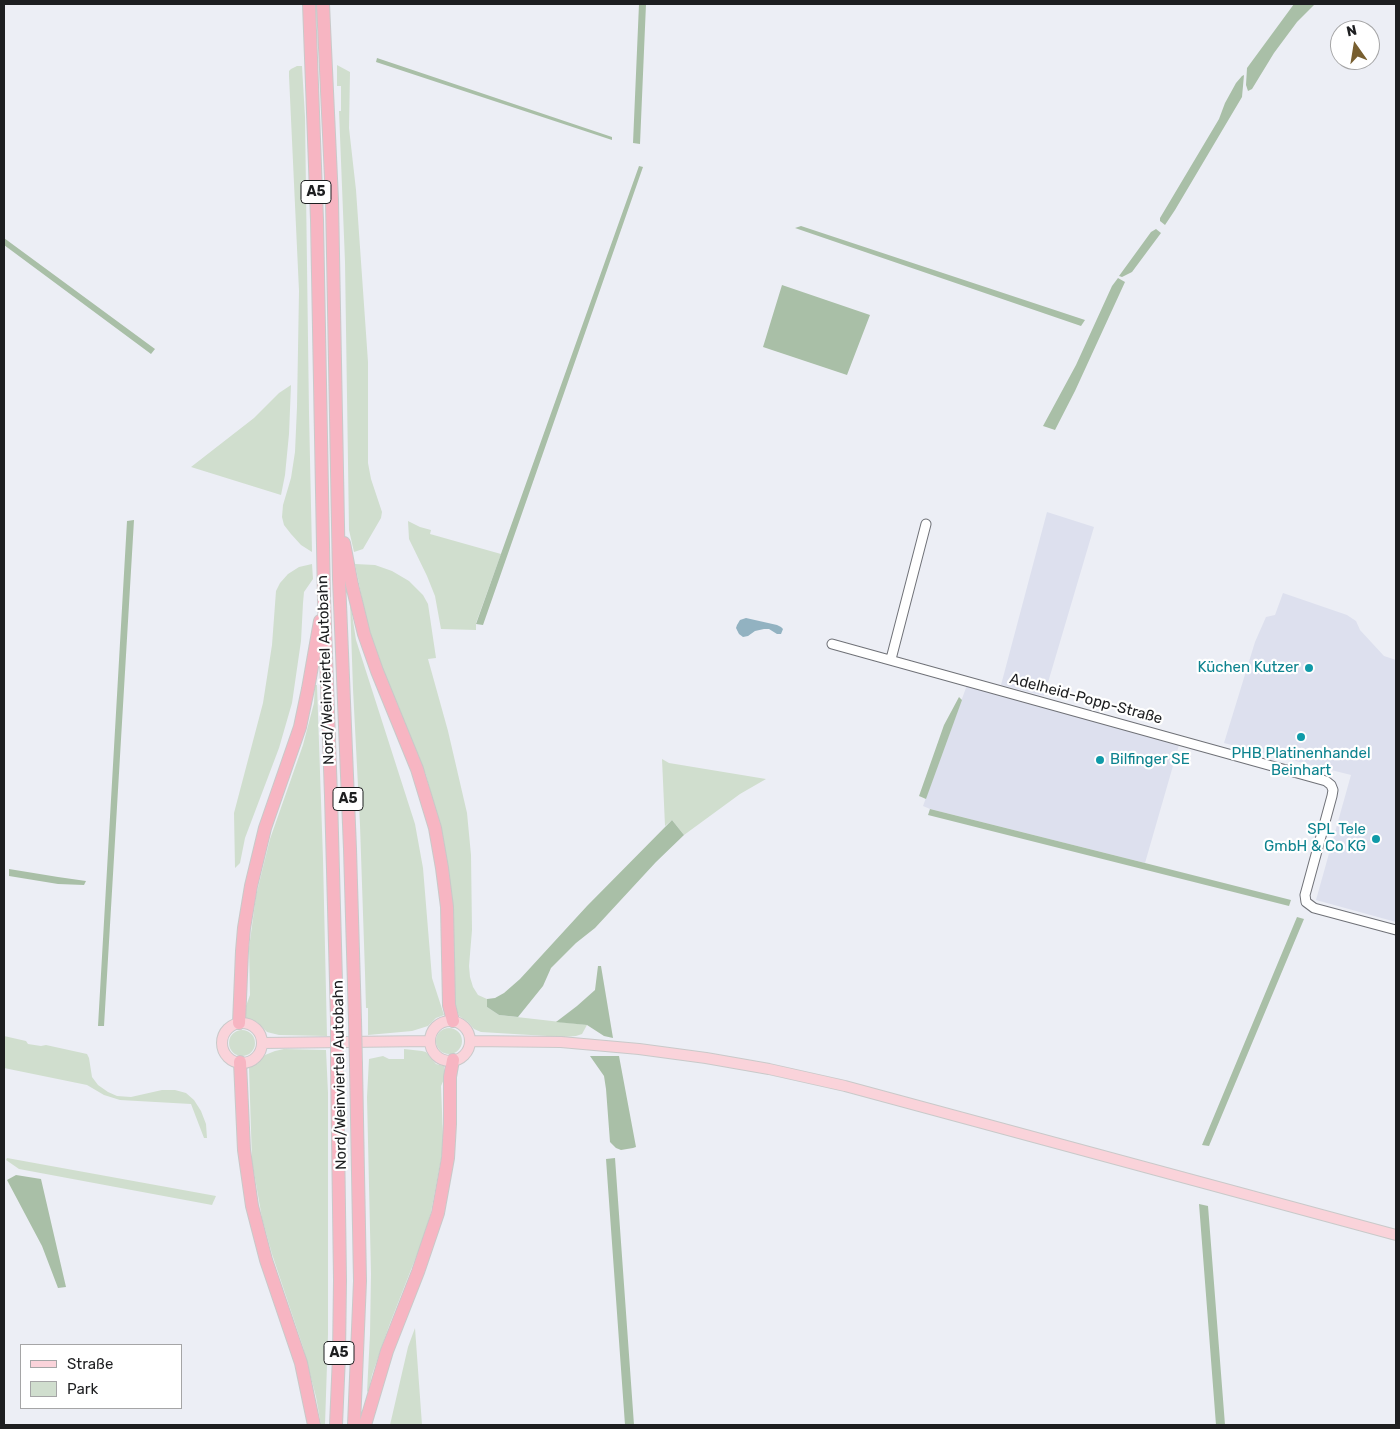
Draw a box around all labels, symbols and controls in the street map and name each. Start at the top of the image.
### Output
north arrow [1330,20,1380,70]
text: N [1345,21,1359,40]
road number: A5 [301,180,331,203]
street label: Nord/Weinviertel Autobahn [314,575,338,765]
place label: Küchen Kutzer [1197,659,1299,677]
marker: Küchen Kutzer [1303,662,1315,674]
street label: Adelheid-Popp-Straße [1008,670,1164,728]
marker: PHB Platinenhandel Beinhart [1295,731,1307,743]
place label: PHB Platinenhandel Beinhart [1231,745,1371,780]
place label: Bilfinger SE [1110,751,1190,769]
marker: Bilfinger SE [1094,754,1106,766]
road number: A5 [333,788,363,811]
place label: SPL Tele GmbH & Co KG [1264,821,1366,856]
marker: SPL Tele GmbH & Co KG [1370,833,1382,845]
street label: Nord/Weinviertel Autobahn [329,980,351,1170]
road number: A5 [324,1342,354,1365]
legend [20,1344,182,1409]
text: Straße [67,1355,113,1373]
text: Park [67,1380,98,1398]

